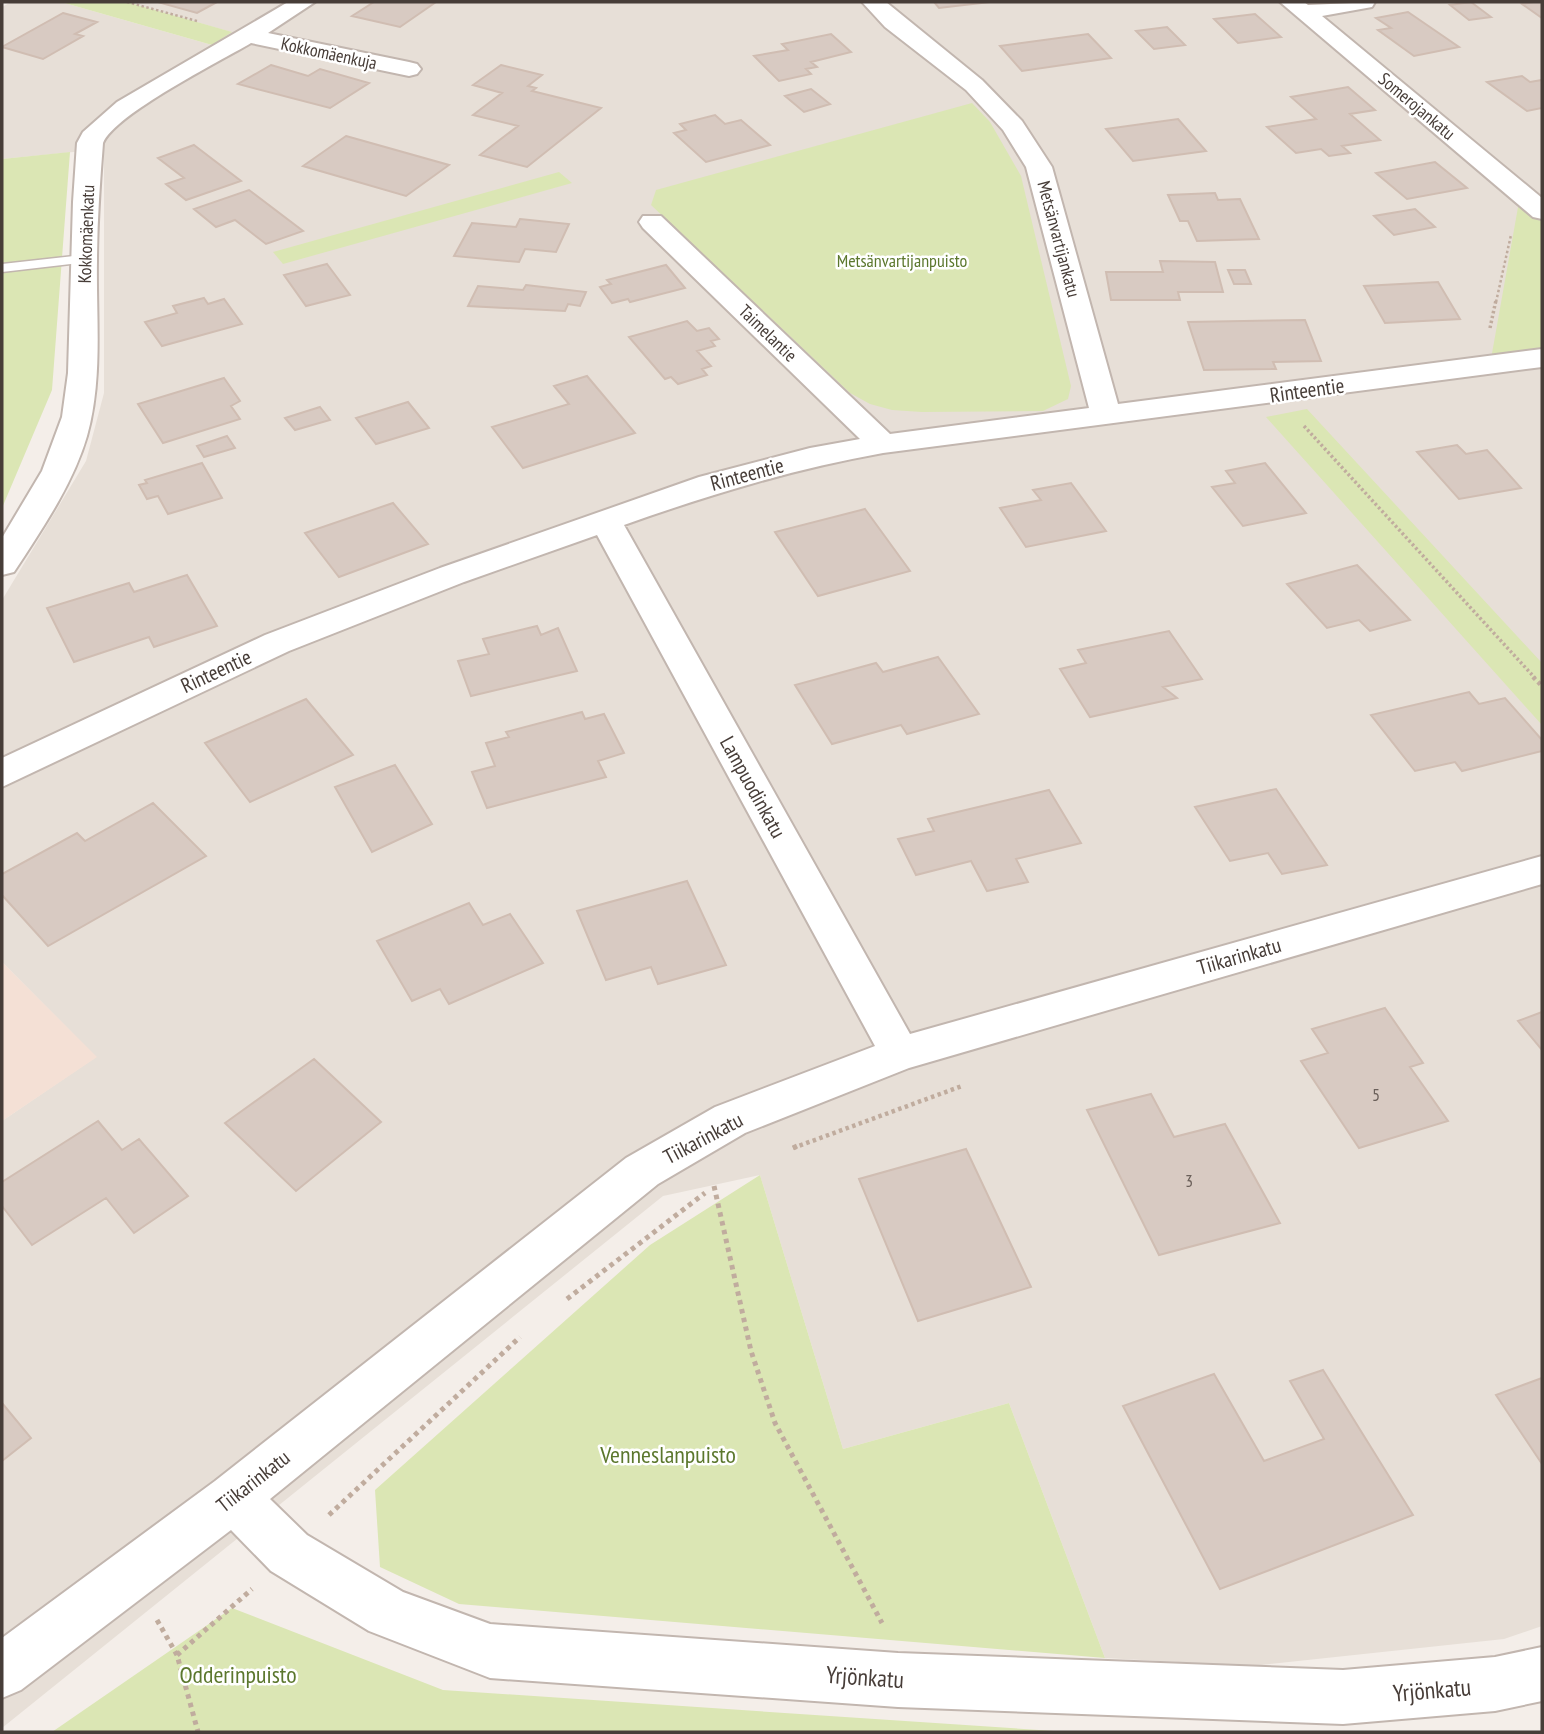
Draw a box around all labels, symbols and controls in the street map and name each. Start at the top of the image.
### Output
street label: Kokkomäenkuja [279,32,379,74]
street label: Somerojankatu [1374,67,1460,145]
street label: Metsänvartijankatu [1032,178,1086,300]
street label: Kokkomäenkatu [73,184,99,284]
park label: Metsänvartijanpuisto [837,249,968,272]
street label: Taimelantie [734,300,802,366]
street label: Rinteentie [1268,371,1346,409]
street label: Rinteentie [707,451,787,497]
street label: Rinteentie [176,643,256,699]
street label: Lampuodinkatu [714,731,792,843]
street label: Tiikarinkatu [1194,931,1284,981]
house number: 5 [1372,1083,1380,1106]
street label: Tiikarinkatu [659,1106,747,1170]
house number: 3 [1185,1169,1193,1192]
park label: Venneslanpuisto [599,1439,736,1470]
street label: Tiikarinkatu [211,1444,295,1518]
park label: Odderinpuisto [179,1659,297,1690]
street label: Yrjönkatu [825,1659,905,1695]
street label: Yrjönkatu [1392,1671,1472,1709]

